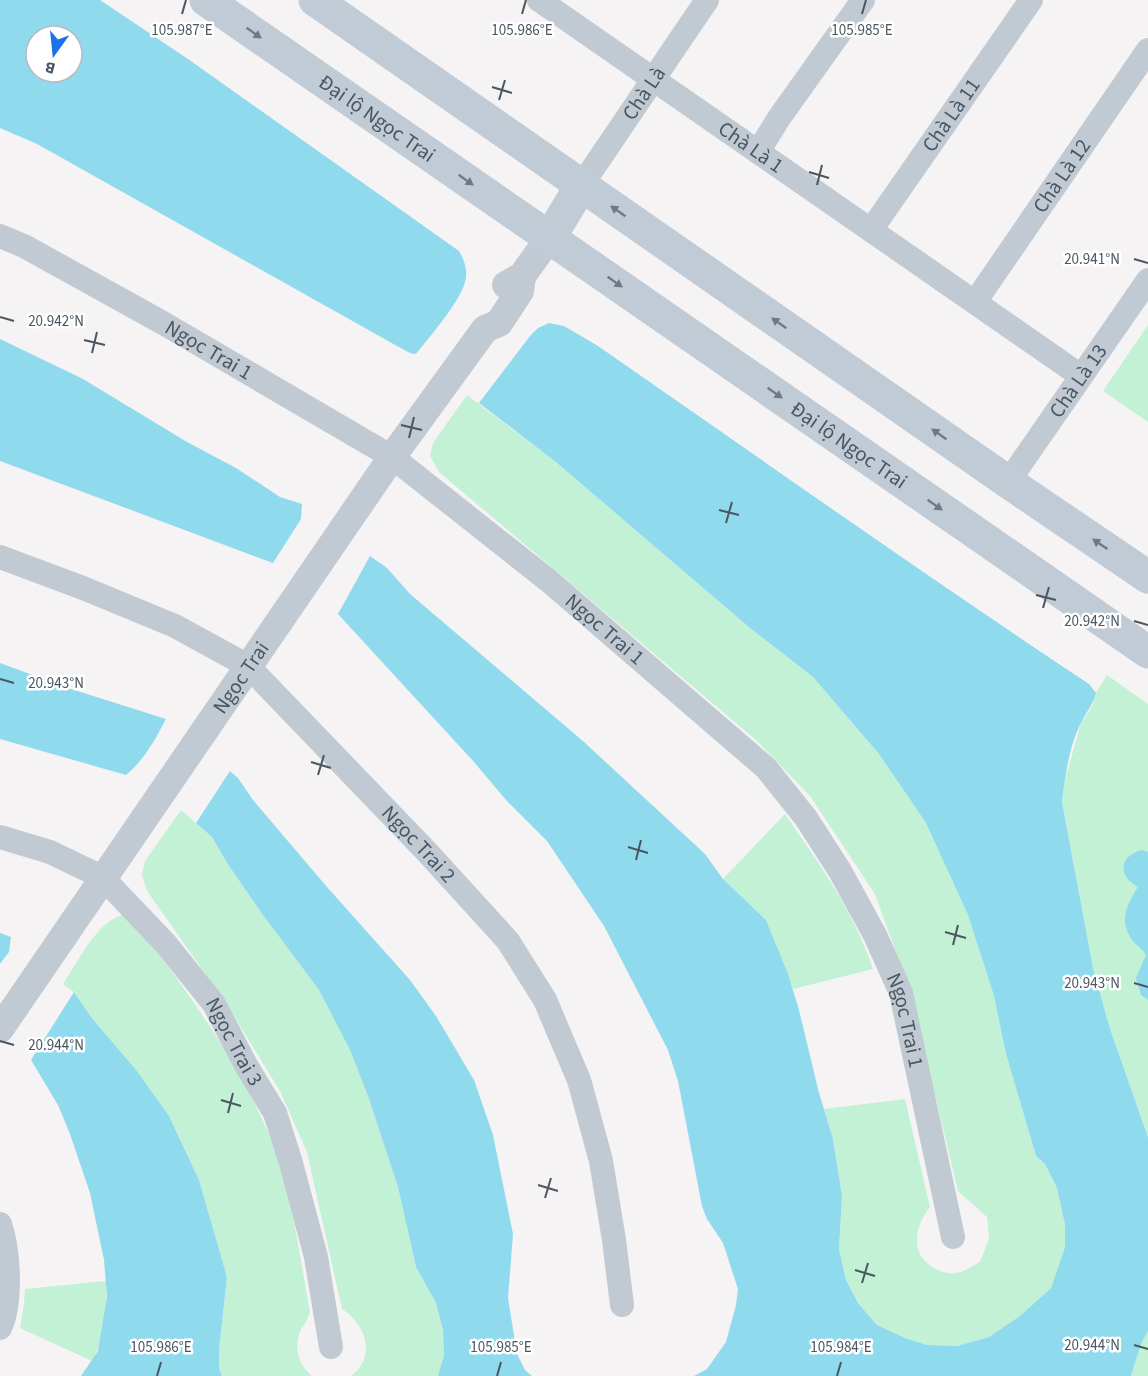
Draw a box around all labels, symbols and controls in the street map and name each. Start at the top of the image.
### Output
text: 105.987°E [151,20,213,41]
text: 105.986°E [491,20,553,41]
text: 105.985°E [831,20,893,41]
north arrow [24,24,84,84]
one-way arrow [246,27,262,38]
text: B [43,56,58,79]
street label: Chà Là [615,60,673,126]
street label: Đại lộ Ngọc Trai [313,67,442,169]
street label: Chà Là 11 [915,72,987,158]
street label: Chà Là 1 [712,114,790,180]
street label: Chà Là 12 [1025,133,1098,219]
one-way arrow [458,174,474,186]
one-way arrow [611,205,627,217]
text: 20.941°N [1064,249,1120,270]
one-way arrow [607,276,623,287]
text: 20.942°N [28,311,84,332]
street label: Ngọc Trai 1 [160,312,258,387]
one-way arrow [771,317,787,329]
street label: Chà Là 13 [1042,338,1114,424]
one-way arrow [767,387,783,399]
street label: Đại lộ Ngọc Trai [784,394,914,496]
one-way arrow [931,428,947,440]
one-way arrow [927,499,943,511]
one-way arrow [1092,538,1108,550]
street label: Ngọc Trai 1 [558,586,651,672]
text: 20.942°N [1064,611,1120,632]
street label: Ngọc Trai [205,635,276,720]
text: 20.943°N [28,673,84,694]
street label: Ngọc Trai 2 [375,799,463,889]
street label: Ngọc Trai 1 [879,968,932,1070]
text: 20.943°N [1064,973,1120,994]
street label: Ngọc Trai 3 [198,992,270,1092]
text: 20.944°N [28,1035,84,1056]
text: 20.944°N [1064,1335,1120,1356]
text: 105.986°E [130,1337,192,1358]
text: 105.985°E [470,1337,532,1358]
text: 105.984°E [810,1337,872,1358]

